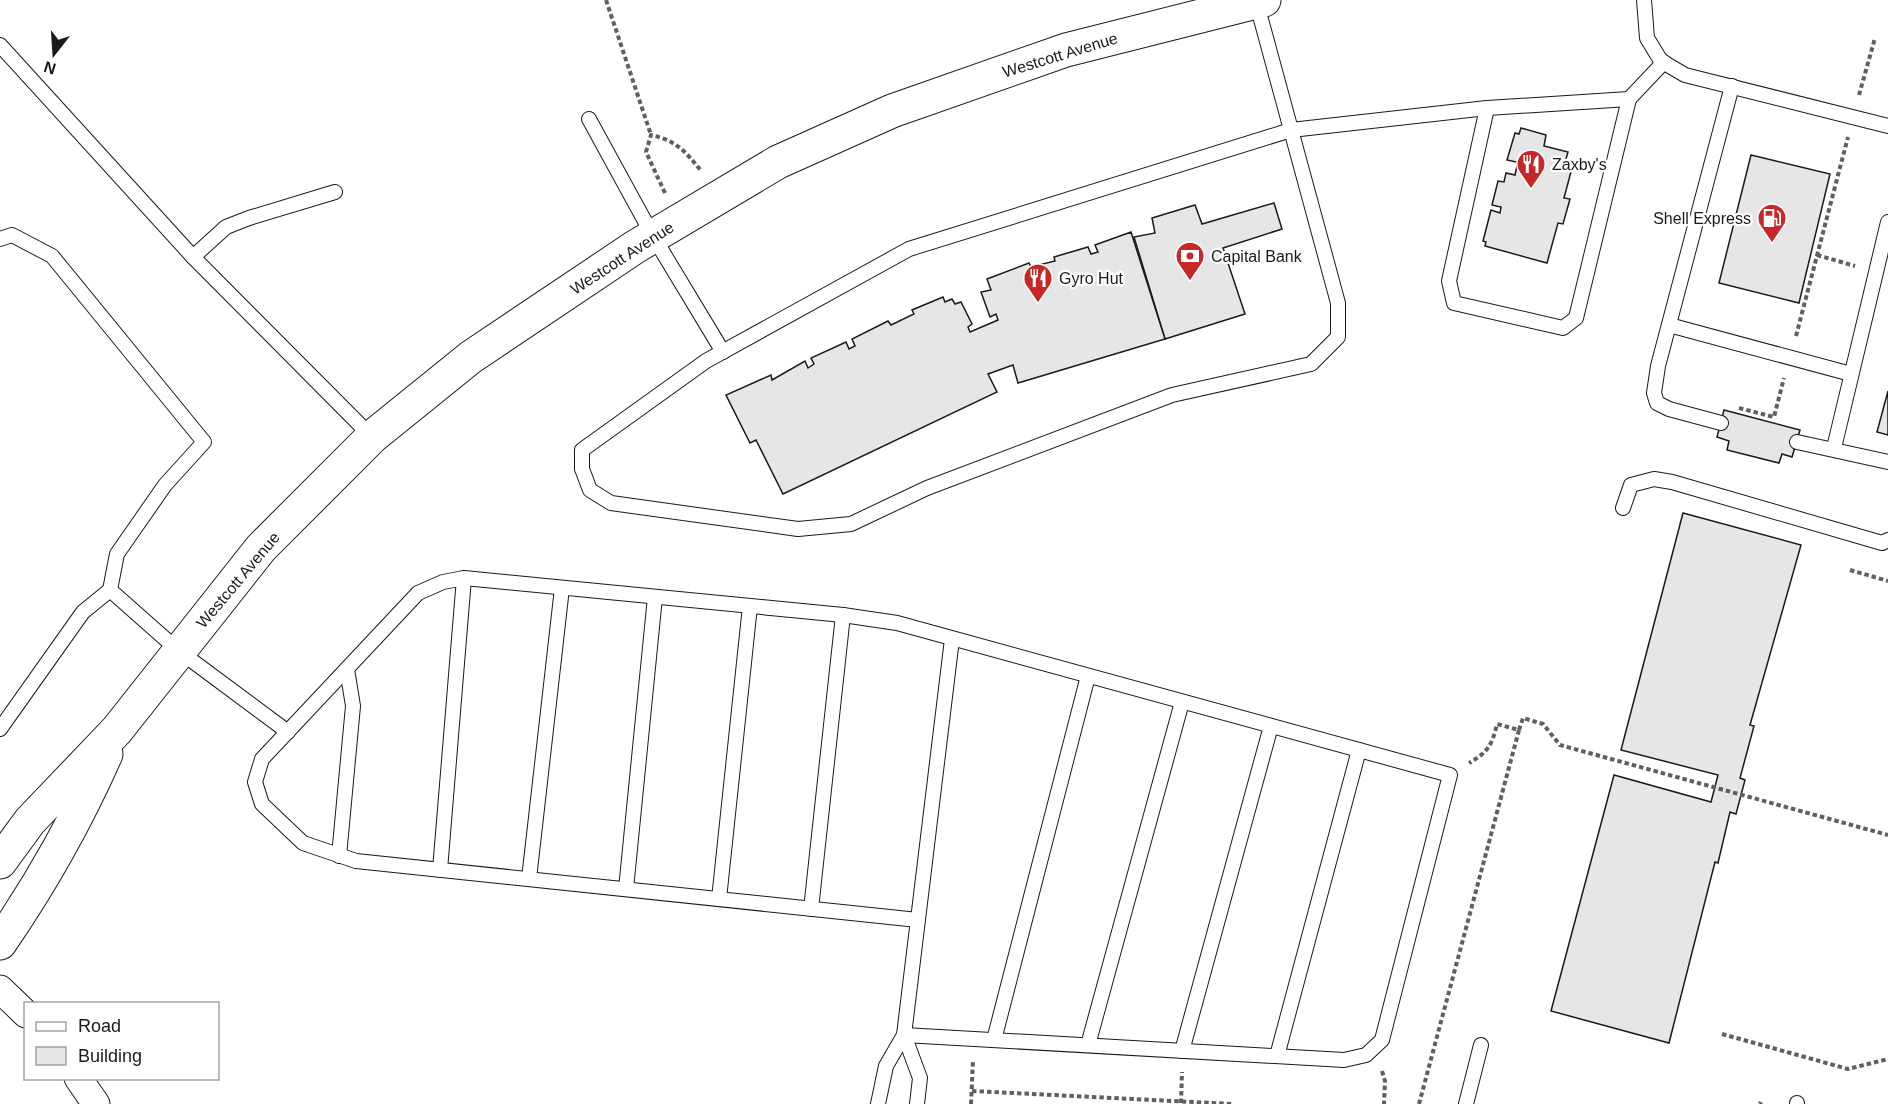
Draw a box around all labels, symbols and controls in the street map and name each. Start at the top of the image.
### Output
north arrow [24,24,84,84]
street label: Westcott Avenue [1000,29,1120,81]
text: N [42,58,58,78]
restaurant icon: Zaxby's [1515,148,1547,190]
place label: Zaxby's [1552,156,1607,173]
fuel station icon: Shell Express [1756,202,1788,244]
place label: Shell Express [1653,210,1751,227]
street label: Westcott Avenue [567,218,677,298]
bank icon: Capital Bank [1174,240,1206,282]
place label: Capital Bank [1211,248,1303,265]
restaurant icon: Gyro Hut [1022,262,1054,304]
place label: Gyro Hut [1059,270,1124,287]
street label: Westcott Avenue [193,529,283,631]
legend [24,1002,219,1080]
text: Road [78,1016,121,1036]
text: Building [78,1046,142,1066]

